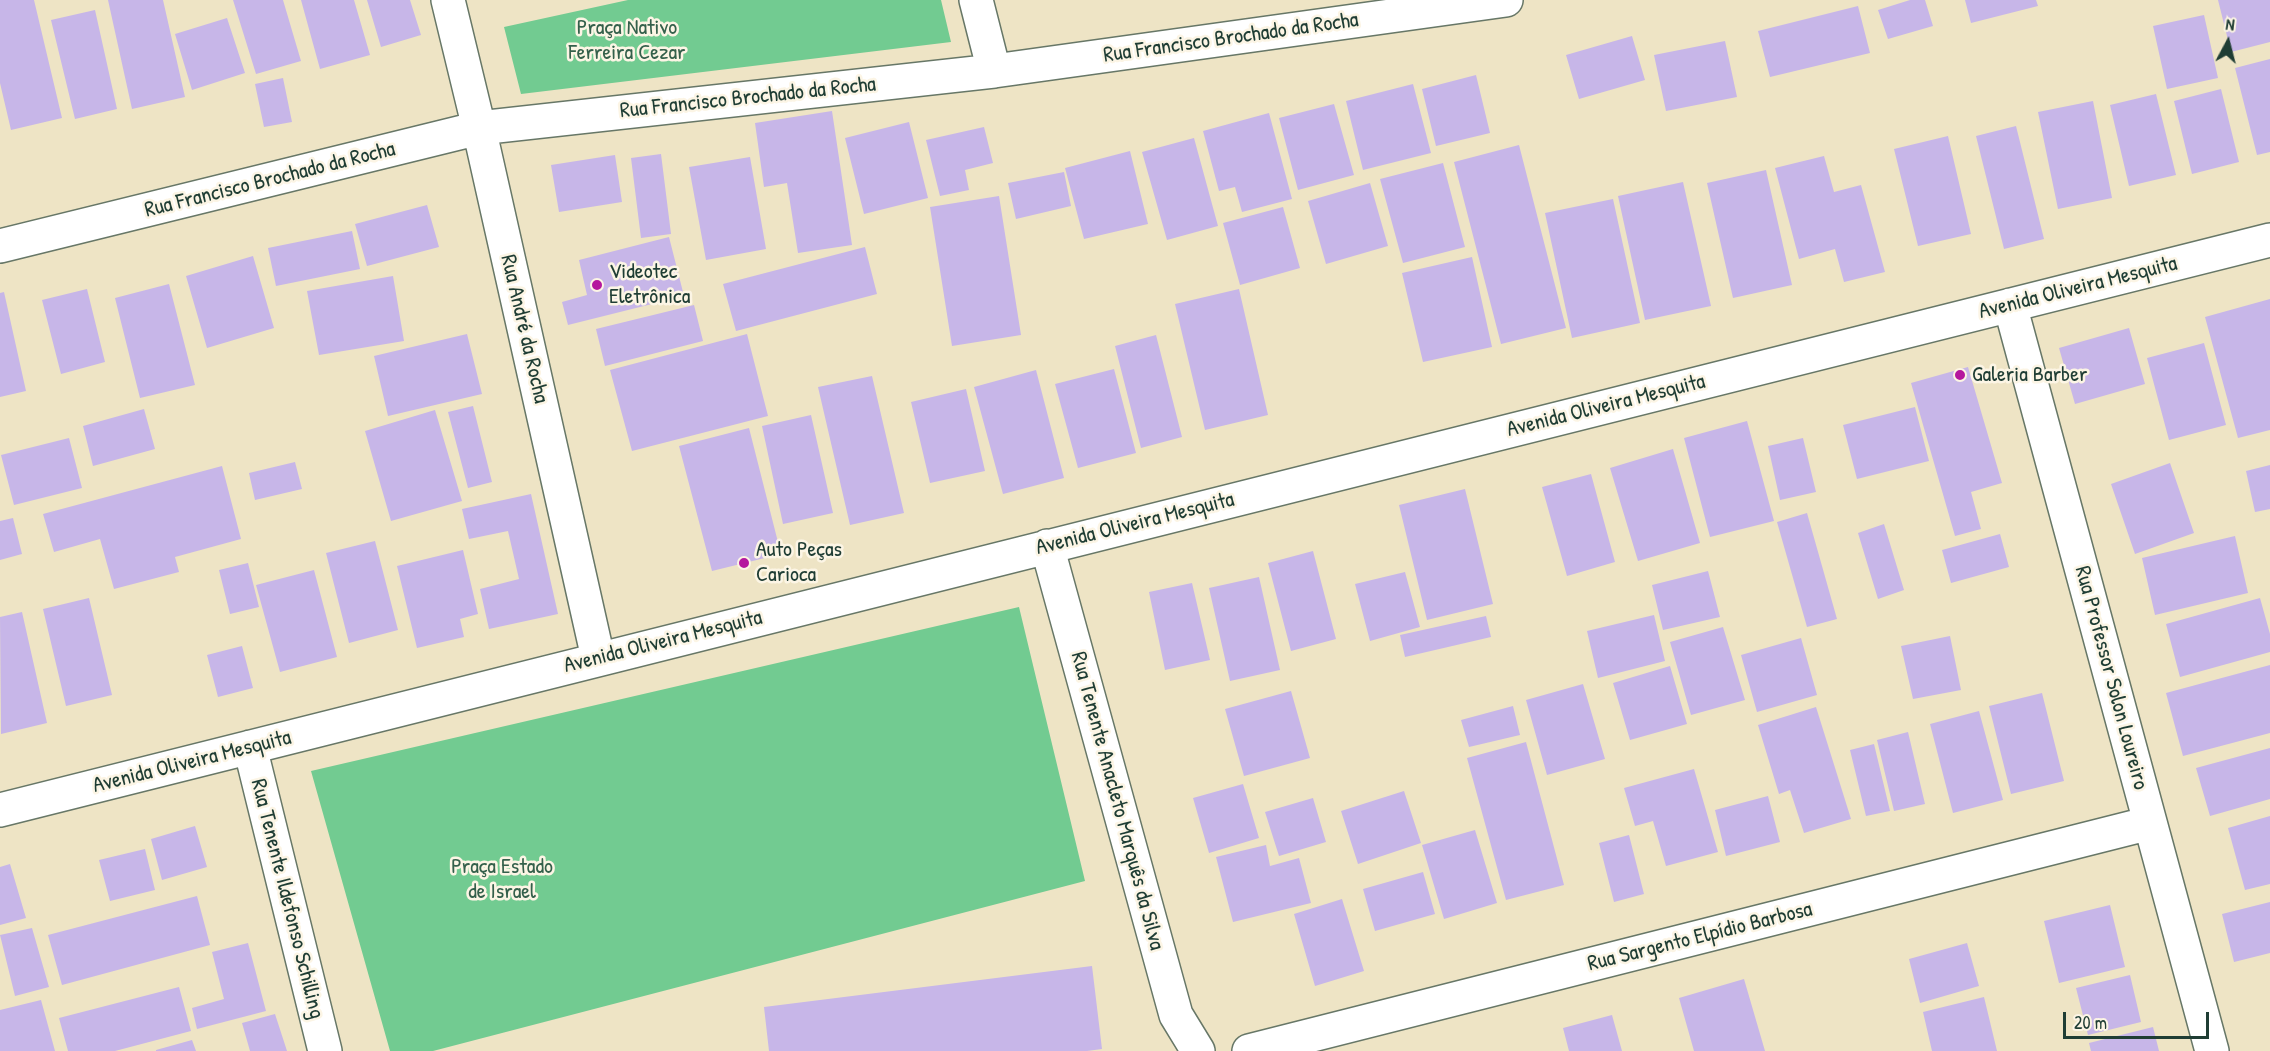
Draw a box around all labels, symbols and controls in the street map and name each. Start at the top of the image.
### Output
street label: Rua Francisco Brochado da Rocha [1102,7,1360,69]
north arrow [2198,12,2258,72]
text: N [2225,13,2236,36]
park label: Praça Nativo Ferreira Cezar [568,15,686,66]
street label: Rua Francisco Brochado da Rocha [619,71,877,125]
street label: Rua Francisco Brochado da Rocha [142,136,398,224]
street label: Avenida Oliveira Mesquita [1976,251,2180,325]
street label: Rua André da Rocha [494,252,554,406]
place label: Videotec Eletrônica [609,259,690,310]
marker: Videotec Eletrônica [590,278,604,292]
place label: Galeria Barber [1972,362,2087,388]
marker: Galeria Barber [1953,368,1967,382]
street label: Avenida Oliveira Mesquita [1504,369,1708,443]
street label: Avenida Oliveira Mesquita [1033,487,1237,561]
place label: Auto Peças Carioca [756,537,842,588]
marker: Auto Peças Carioca [737,556,751,570]
street label: Rua Professor Solon Loureiro [2068,563,2154,793]
street label: Avenida Oliveira Mesquita [561,605,765,679]
street label: Rua Tenente Anacleto Marquês da Silva [1064,649,1170,953]
street label: Avenida Oliveira Mesquita [90,725,294,799]
street label: Rua Tenente Ildefonso Schilling [244,776,330,1022]
park label: Praça Estado de Israel [451,854,553,906]
street label: Rua Sargento Elpídio Barbosa [1585,896,1815,978]
scale bar [2066,1000,2212,1038]
text: 20 m [2074,1010,2107,1035]

